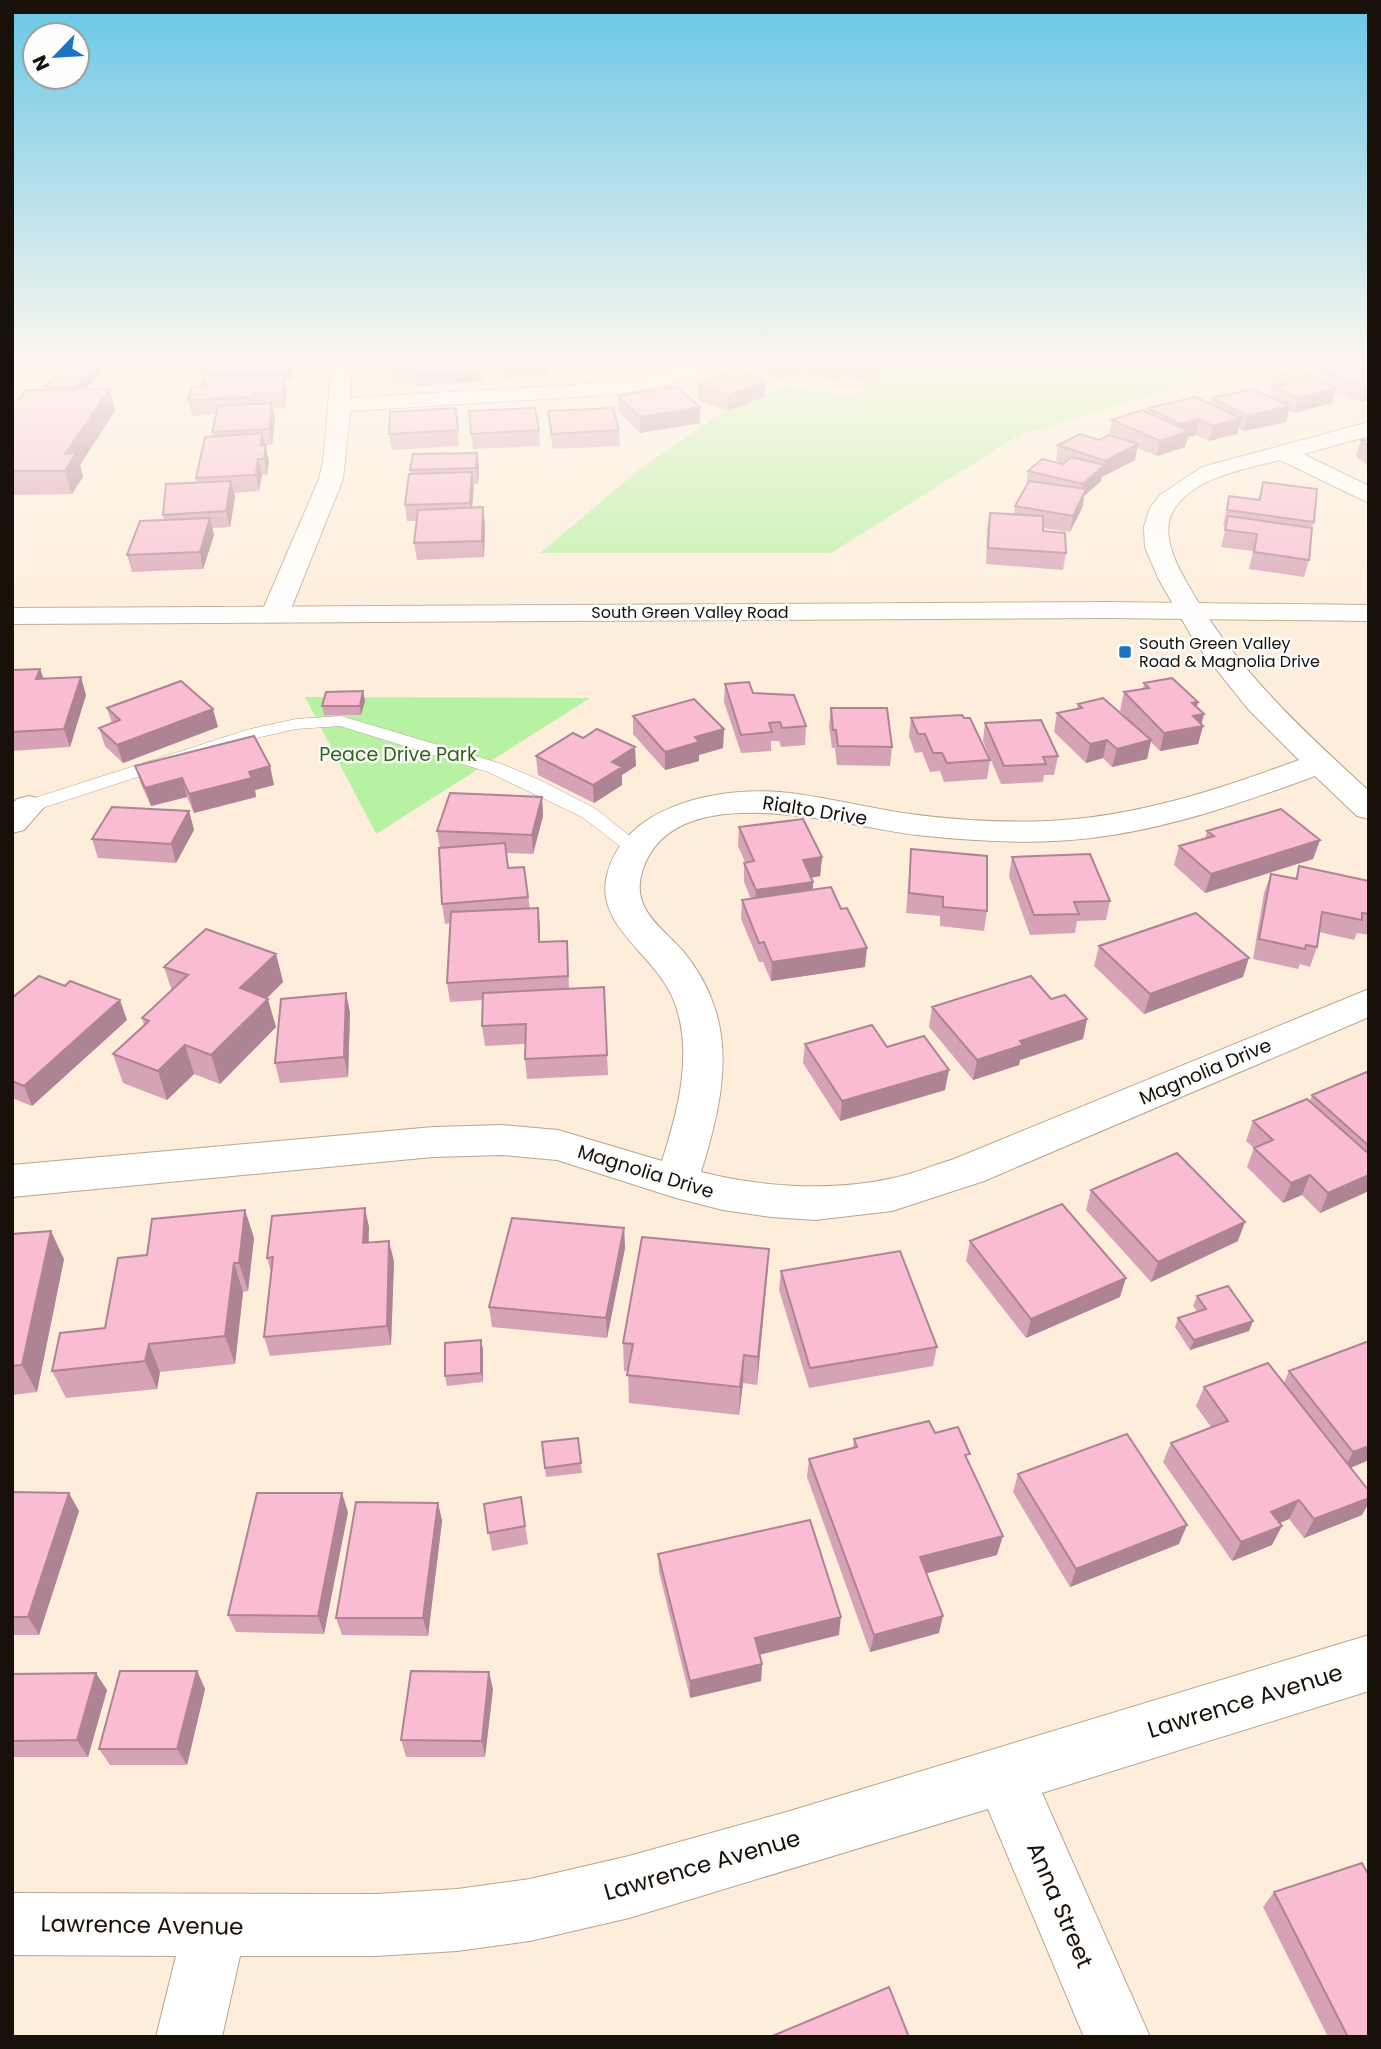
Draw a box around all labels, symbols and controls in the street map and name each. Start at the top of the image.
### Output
north arrow [21,21,91,91]
text: N [26,51,56,75]
street label: South Green Valley Road [591,601,789,624]
place label: South Green Valley Road & Magnolia Drive [1139,632,1320,673]
marker: South Green Valley Road & Magnolia Drive [1117,644,1133,660]
park label: Peace Drive Park [319,741,477,768]
street label: Rialto Drive [761,789,869,832]
street label: Magnolia Drive [1135,1031,1275,1111]
street label: Magnolia Drive [574,1138,717,1205]
street label: Lawrence Avenue [1143,1656,1347,1746]
street label: Lawrence Avenue [600,1822,804,1908]
street label: Anna Street [1019,1837,1101,1973]
street label: Lawrence Avenue [40,1907,244,1943]

